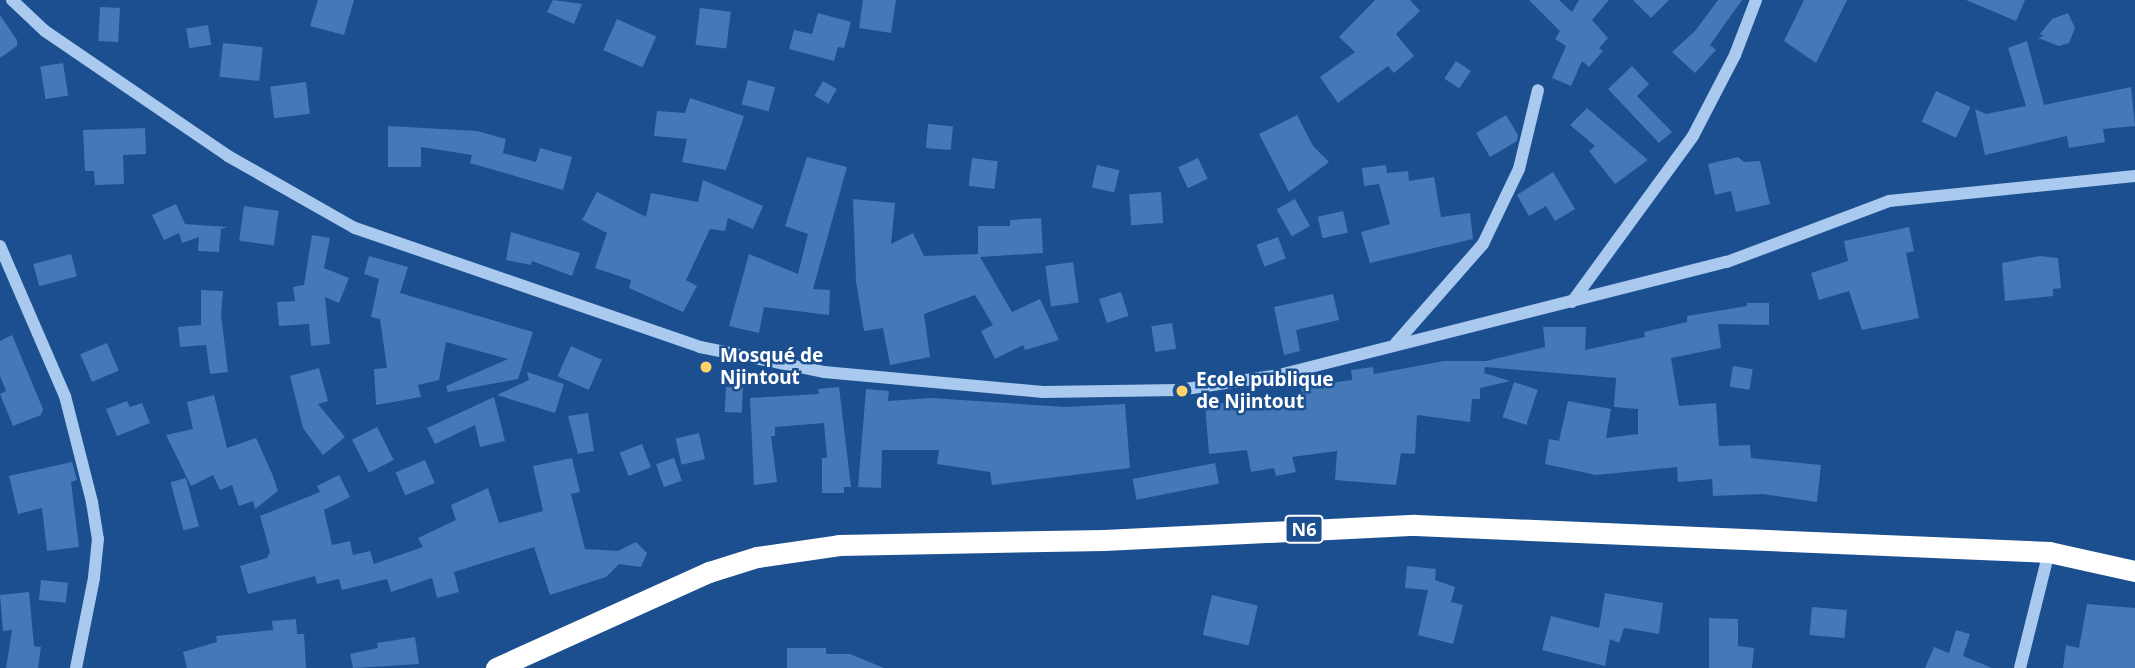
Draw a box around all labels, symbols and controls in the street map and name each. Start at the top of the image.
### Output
place label: Mosqué de Njintout [720,345,823,389]
marker: Mosqué de Njintout [698,359,714,375]
place label: Ecole publique de Njintout [1196,369,1334,413]
marker: Ecole publique de Njintout [1174,383,1190,399]
road number: N6 [1283,514,1325,544]

